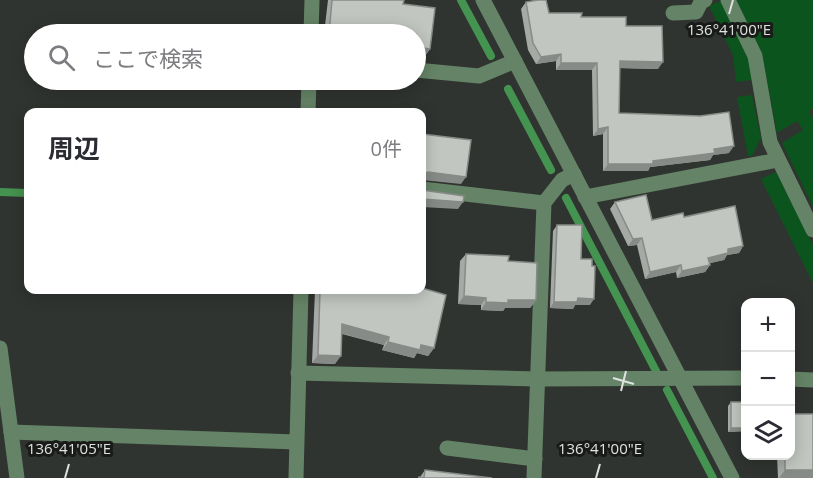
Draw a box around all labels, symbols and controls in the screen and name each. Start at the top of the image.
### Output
text: 136°41'00"E [687,19,771,39]
search box [24,24,426,90]
icon: search [45,41,78,74]
text: ここで検索 [93,43,203,73]
text: 周辺 [48,130,100,166]
text: 0件 [371,135,402,162]
map controls [741,298,795,460]
button: + [741,298,795,352]
button: − [741,352,795,406]
button: layers [741,406,795,460]
text: 136°41'05"E [27,438,111,458]
text: 136°41'00"E [558,438,642,458]

